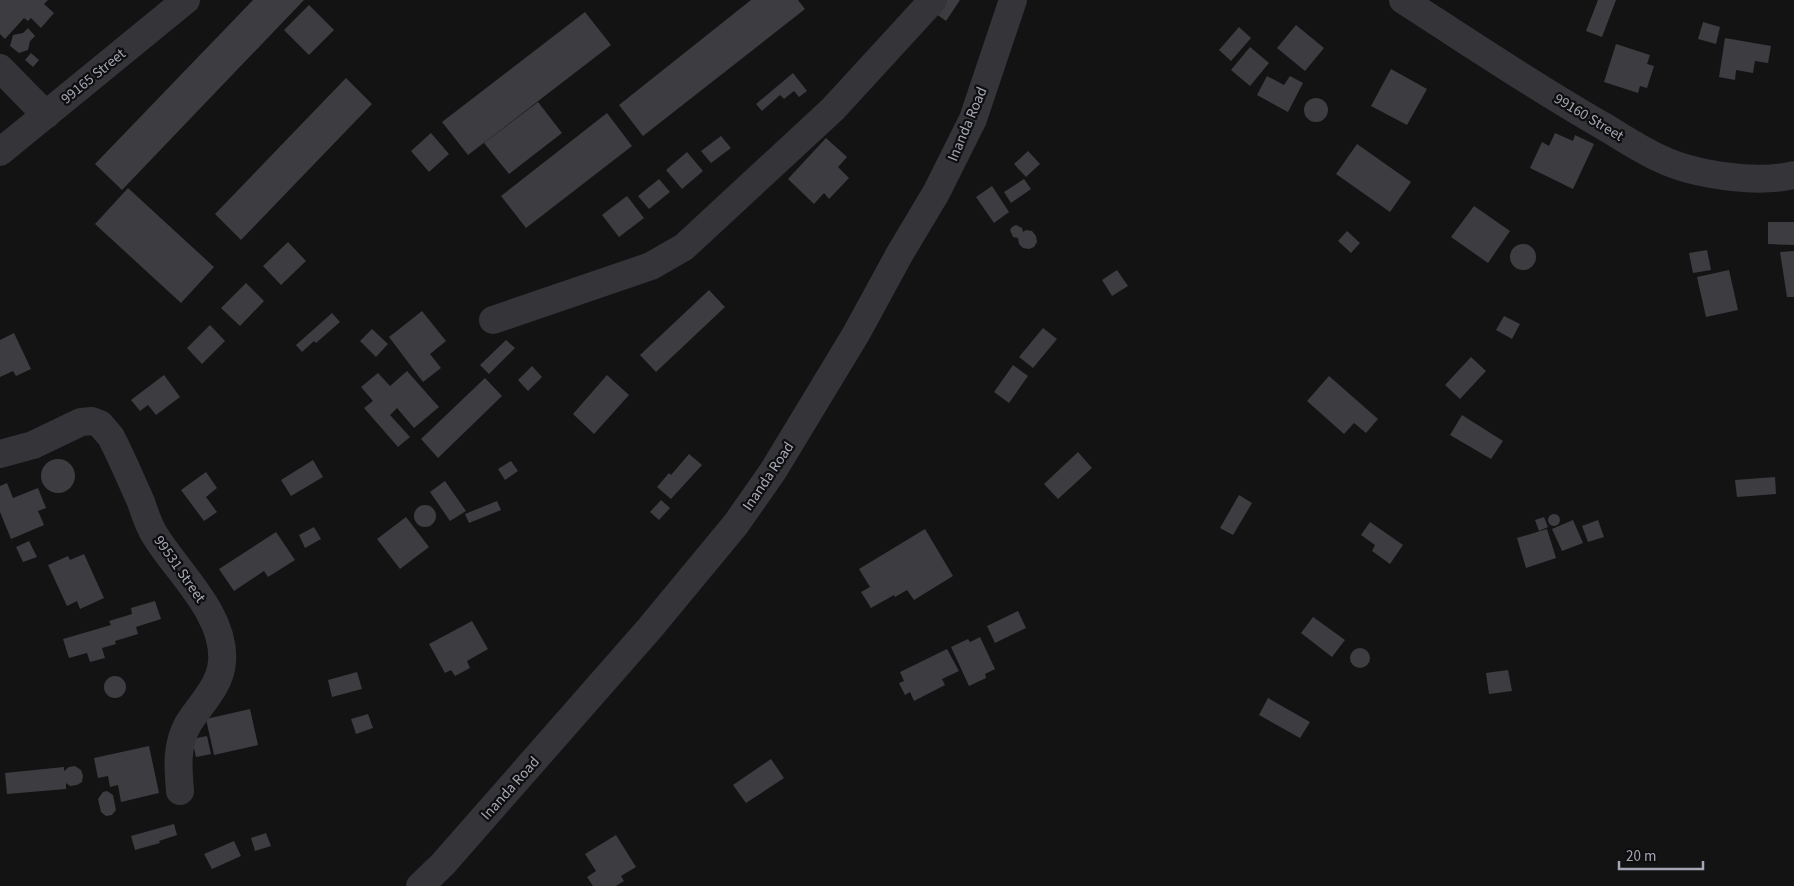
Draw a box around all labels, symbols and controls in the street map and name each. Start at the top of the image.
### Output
street label: 99165 Street [56,44,130,109]
street label: Inanda Road [942,84,993,165]
street label: 99160 Street [1550,88,1628,146]
street label: Inanda Road [738,438,799,515]
street label: 99531 Street [149,531,211,607]
street label: Inanda Road [476,752,545,825]
scale bar [1619,838,1703,870]
text: 20 m [1626,846,1656,867]

